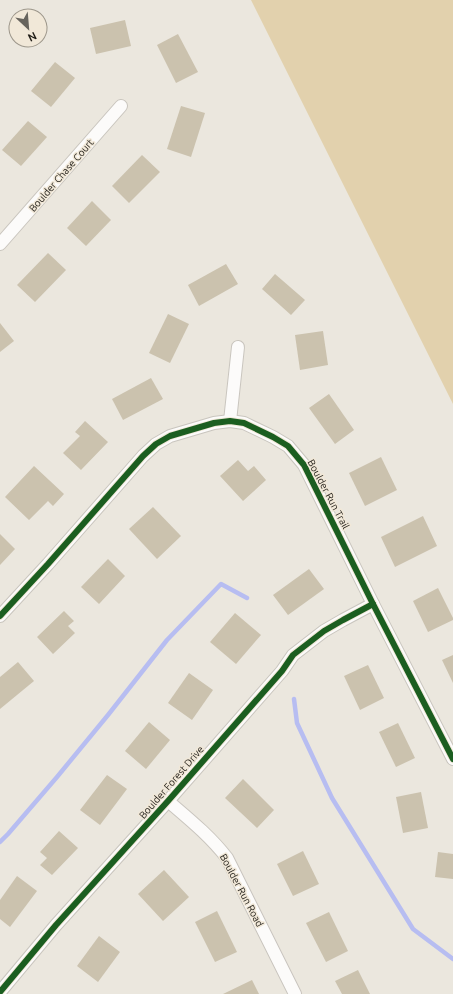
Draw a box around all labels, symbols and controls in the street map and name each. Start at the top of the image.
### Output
north arrow [8,8,48,48]
text: N [26,30,39,44]
street label: Boulder Chase Court [27,137,96,214]
street label: Boulder Run Trail [306,458,352,531]
street label: Boulder Forest Drive [137,744,206,821]
street label: Boulder Run Road [218,852,265,929]

